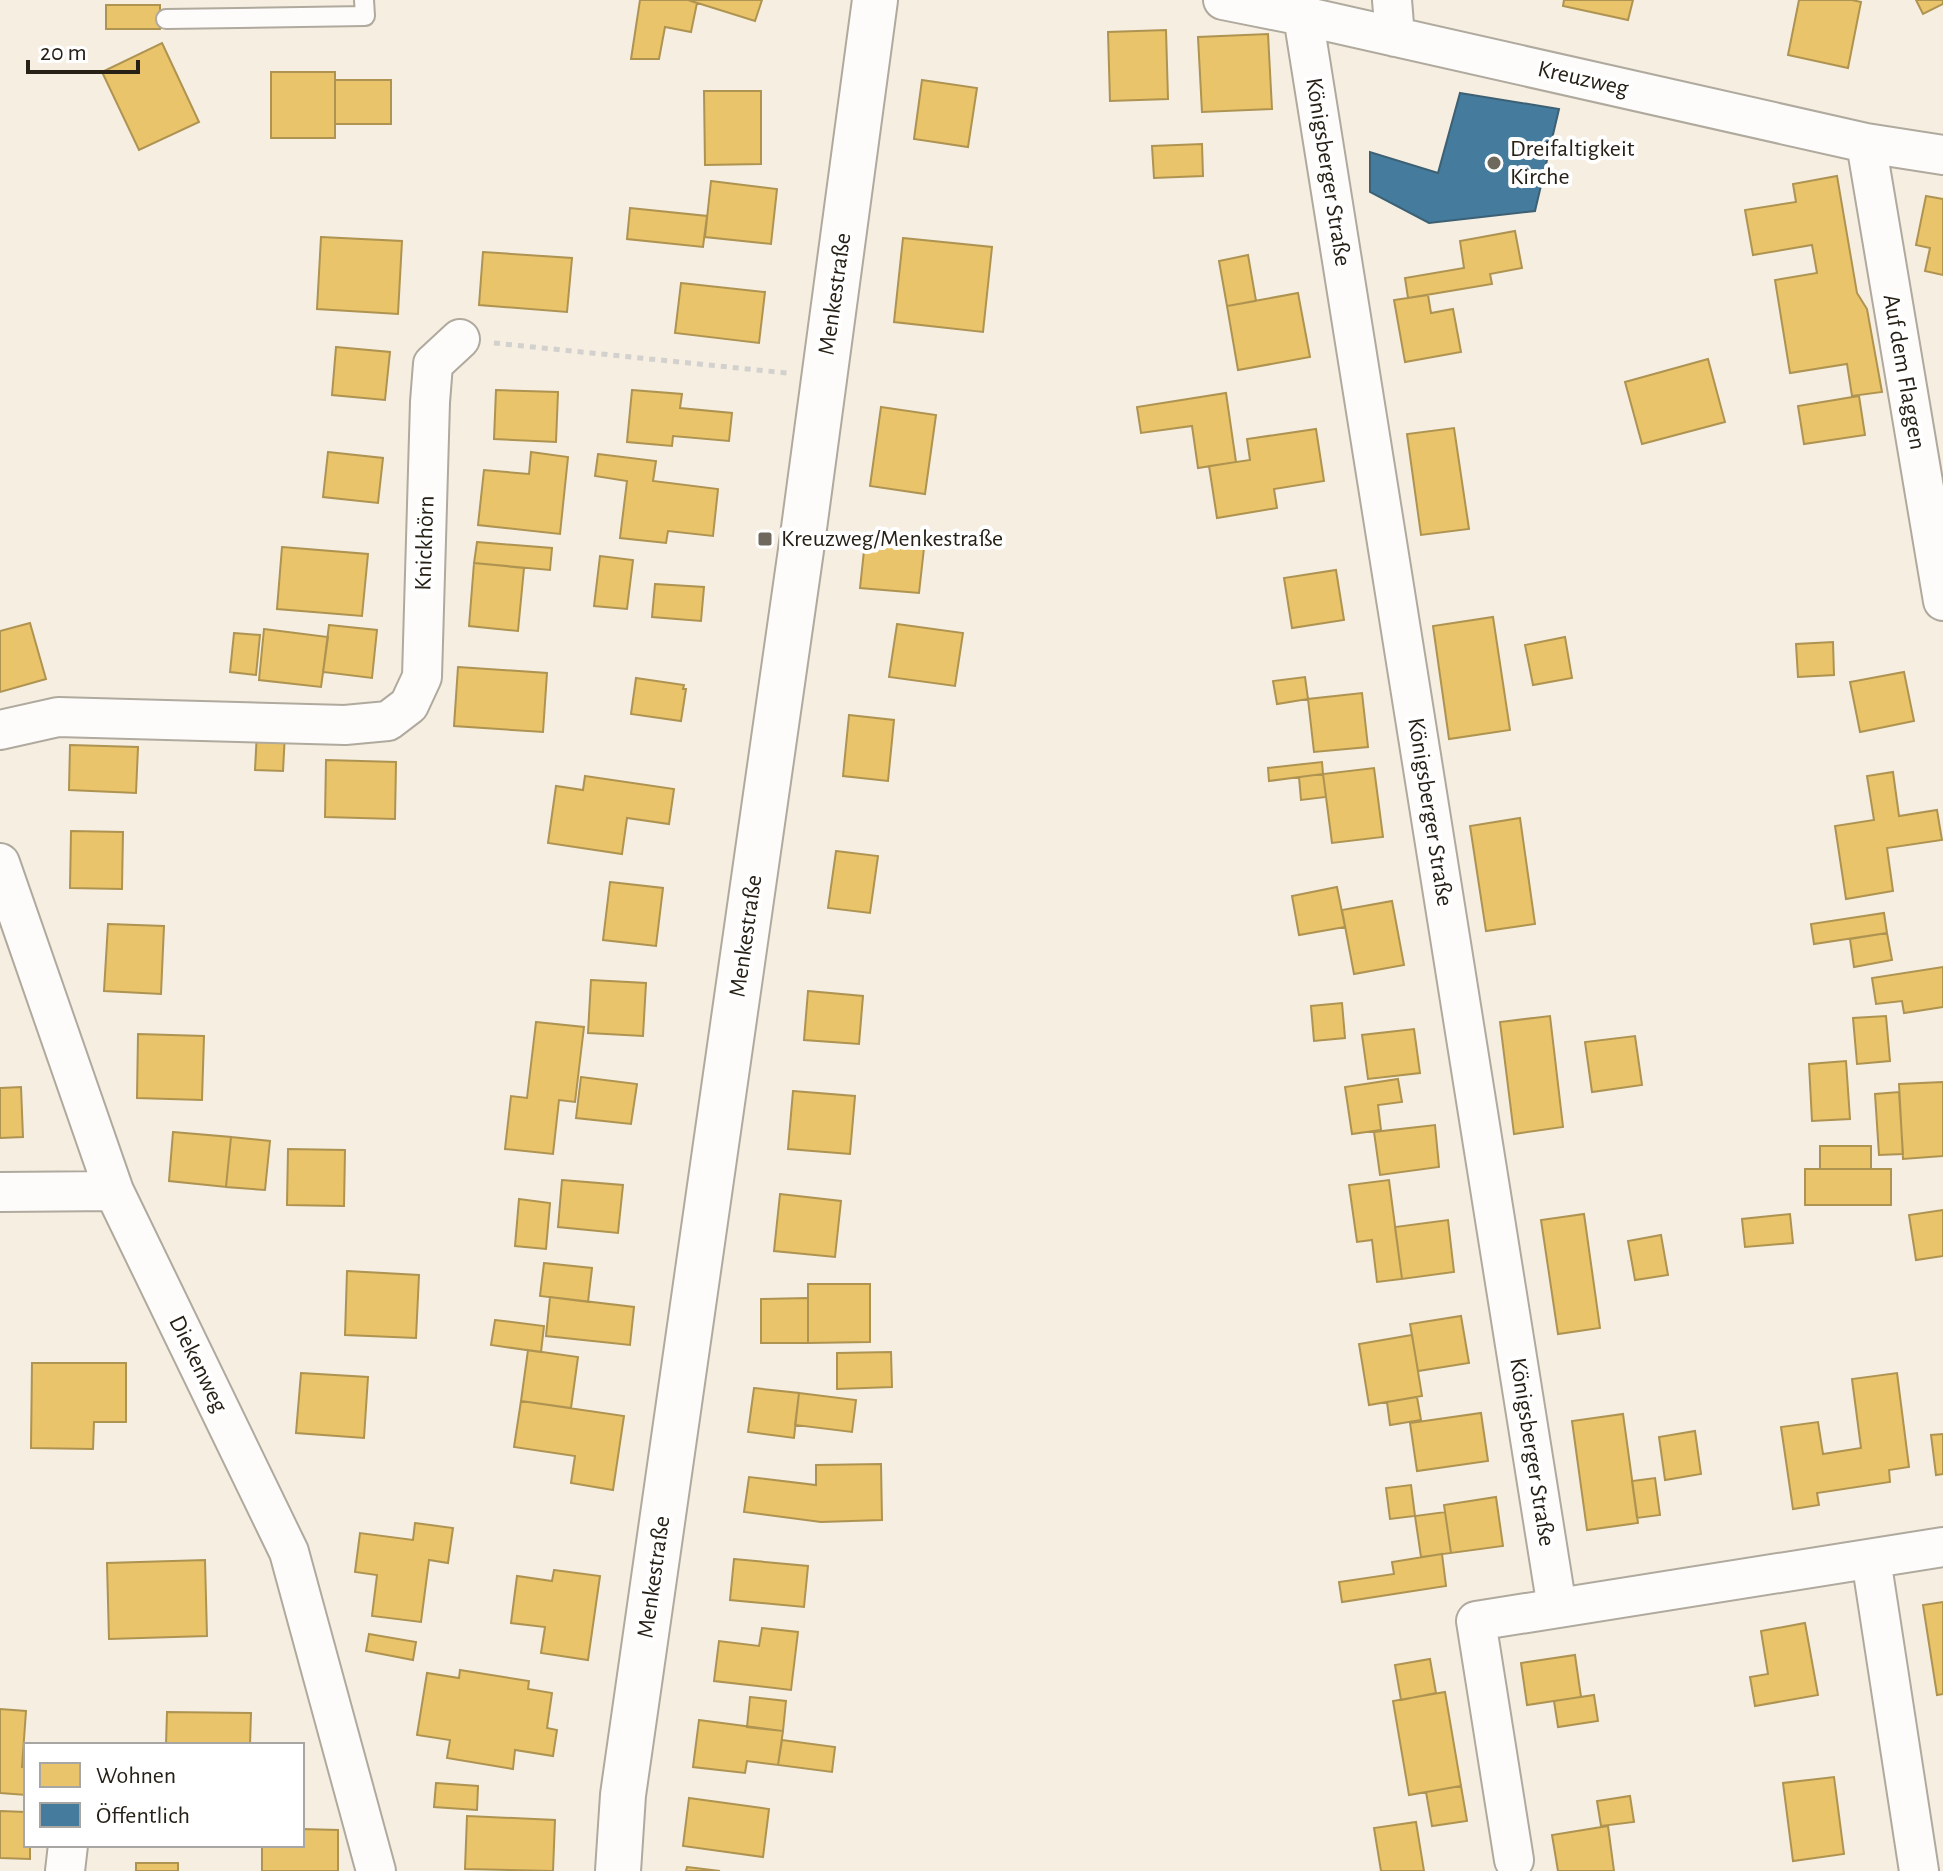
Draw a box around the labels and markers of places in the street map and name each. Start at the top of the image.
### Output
place label: Dreifaltigkeit Kirche [1510,137,1635,189]
marker: Dreifaltigkeit Kirche [1485,154,1503,172]
place label: Kreuzweg/Menkestraße [781,527,1003,551]
marker: Kreuzweg/Menkestraße [756,530,774,548]

